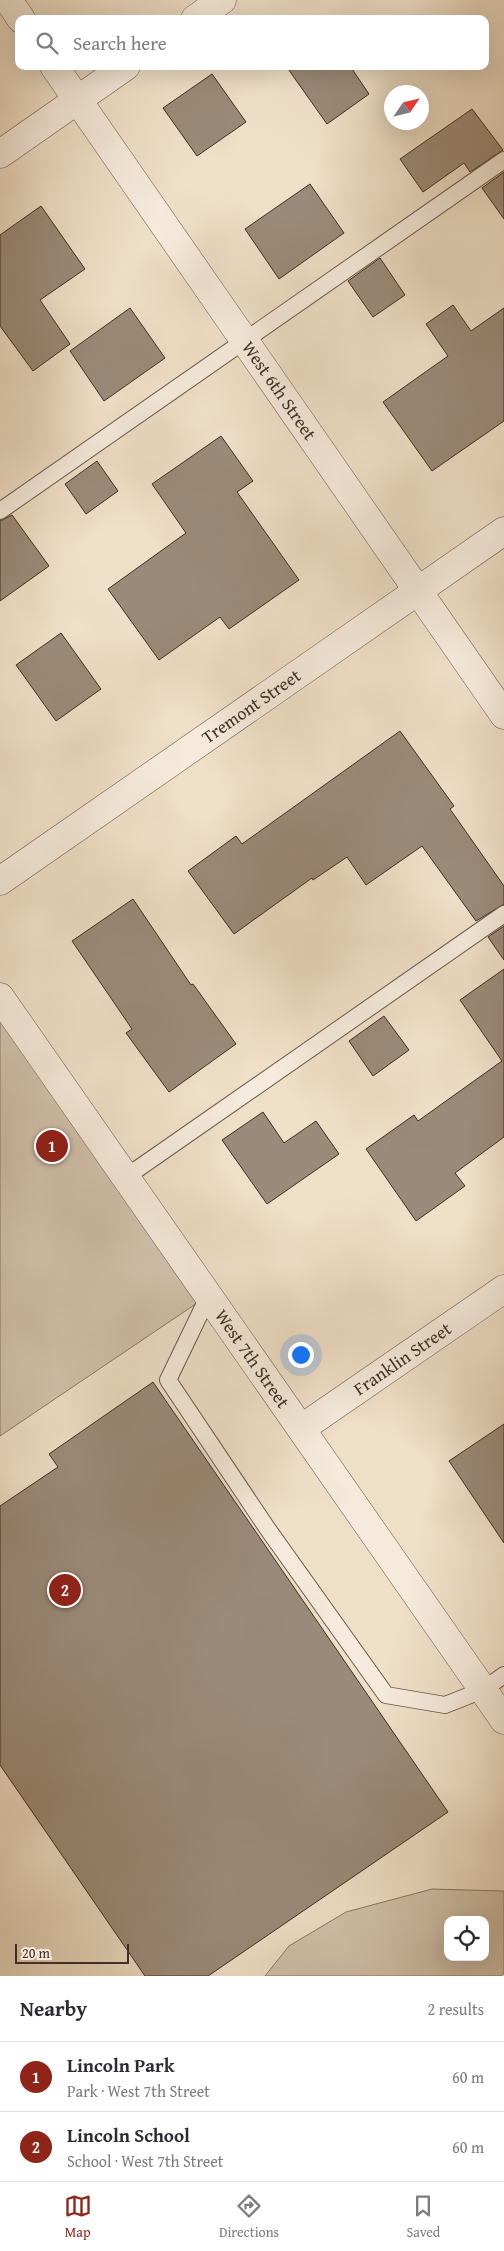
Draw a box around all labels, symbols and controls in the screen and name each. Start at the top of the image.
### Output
search box [15,15,489,70]
icon: search [33,29,61,57]
text: Search here [73,29,167,57]
north arrow [384,85,429,130]
street label: West 6th Street [236,335,324,446]
street label: Tremont Street [196,662,307,750]
pin: 1 [36,1127,68,1165]
street label: West 7th Street [209,1304,297,1414]
street label: Franklin Street [348,1315,457,1402]
your location [288,1342,314,1368]
pin: 2 [49,1571,81,1609]
map controls [444,1916,489,1961]
button: locate [444,1916,489,1961]
scale bar [15,1941,129,1964]
text: 20 m [22,1943,50,1963]
text: Nearby [20,1993,87,2024]
text: 2 results [427,1997,484,2021]
text: Lincoln Park [67,2051,175,2079]
text: 1 [32,2065,40,2089]
text: 60 m [452,2065,484,2089]
text: Park · West 7th Street [67,2079,210,2103]
text: Lincoln School [67,2121,190,2149]
text: 2 [32,2135,40,2159]
text: 60 m [452,2135,484,2159]
text: School · West 7th Street [67,2149,224,2173]
tab: Map [64,2192,92,2242]
tab: Directions [219,2192,279,2242]
tab: Saved [406,2192,440,2242]

